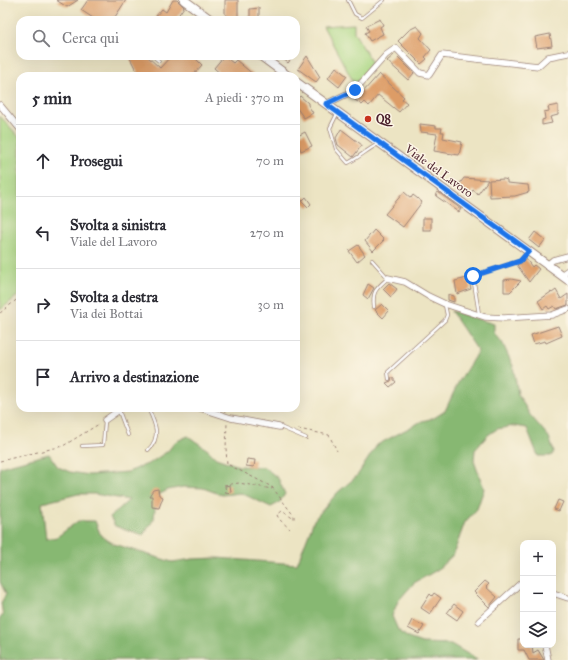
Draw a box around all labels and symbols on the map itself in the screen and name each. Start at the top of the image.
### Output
route end [346,81,364,99]
place label: Q8 [376,112,393,127]
marker: Q8 [363,114,373,124]
street label: Viale del Lavoro [402,141,476,200]
route start [464,267,482,285]

